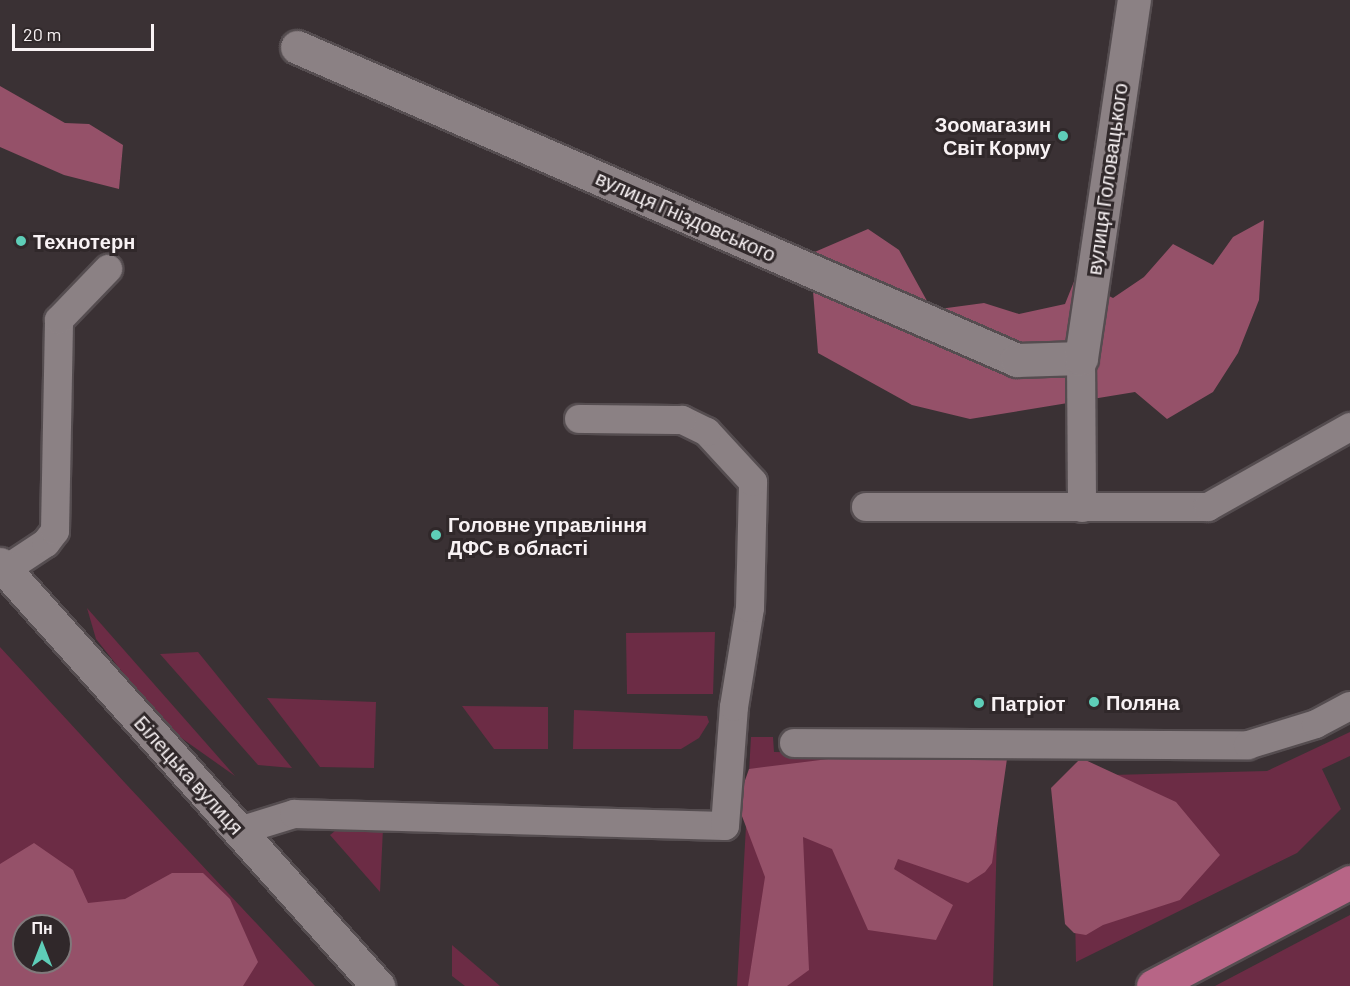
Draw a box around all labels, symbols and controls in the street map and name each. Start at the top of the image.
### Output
scale bar [15,12,158,50]
text: 20 m [23,23,61,45]
street label: вулиця Головацького [1082,82,1132,276]
place label: Зоомагазин Світ Корму [935,112,1051,159]
marker: Зоомагазин Світ Корму [1056,129,1070,143]
street label: вулиця Гніздовського [592,165,780,267]
place label: Технотерн [33,229,135,253]
marker: Технотерн [14,234,28,248]
place label: Головне управління ДФС в області [448,512,647,559]
marker: Головне управління ДФС в області [429,528,443,542]
place label: Поляна [1106,690,1180,714]
place label: Патріот [991,691,1066,715]
marker: Поляна [1087,695,1101,709]
marker: Патріот [972,696,986,710]
street label: Білецька вулиця [129,711,249,839]
north arrow [12,914,72,974]
text: Пн [31,918,53,937]

